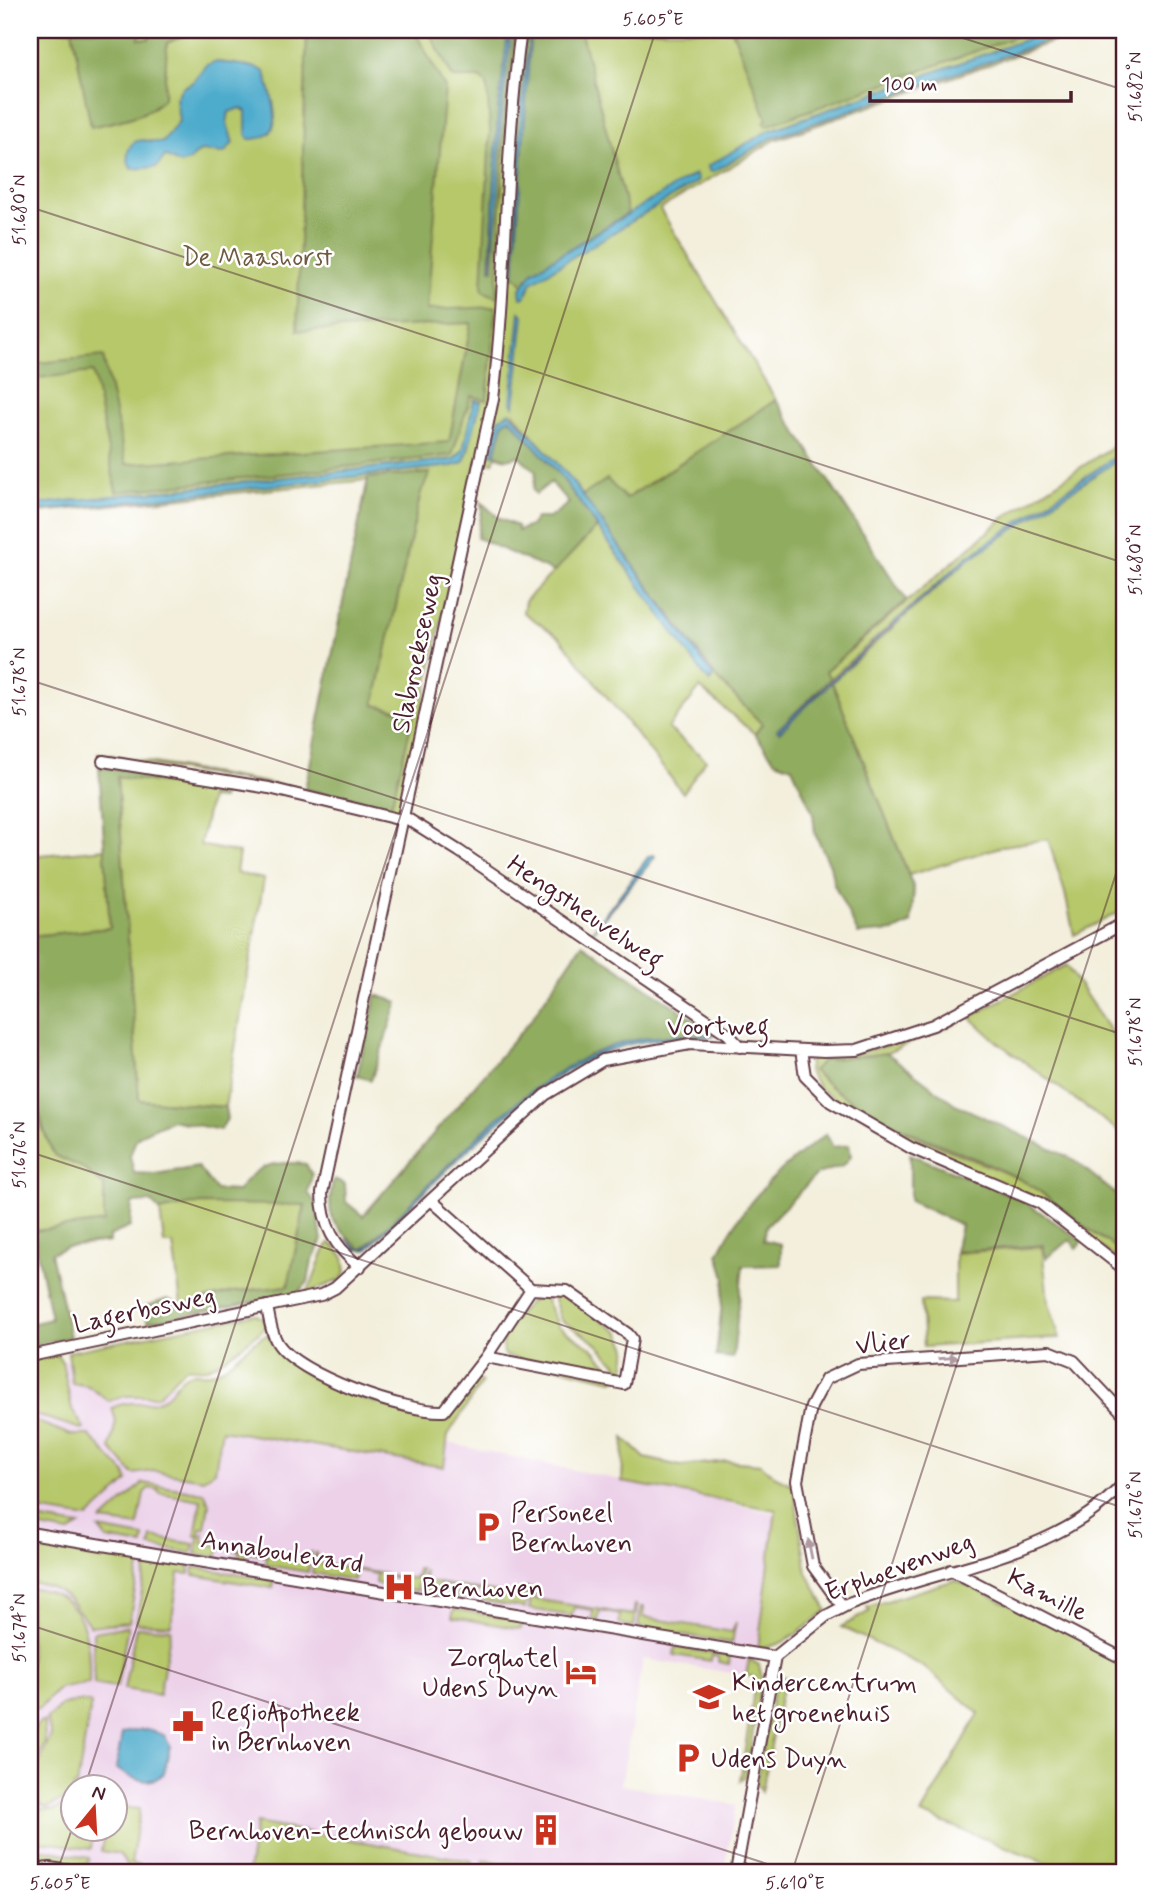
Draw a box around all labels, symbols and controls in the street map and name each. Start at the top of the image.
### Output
text: 5.605°E [622,8,684,32]
text: 51.682°N [1124,52,1148,122]
scale bar [870,60,1072,104]
text: 100 m [881,71,937,99]
text: 51.680°N [8,175,32,245]
park label: De Maashorst [182,241,332,275]
text: 51.680°N [1124,525,1148,595]
street label: Slabroekseweg [384,571,451,736]
text: 51.678°N [8,648,32,716]
street label: Hengstheuvelweg [498,848,670,980]
text: 51.678°N [1124,998,1148,1066]
street label: Voortweg [667,1011,769,1048]
text: 51.676°N [8,1121,32,1189]
street label: Lagerbosweg [70,1279,219,1346]
street label: Vlier [854,1324,913,1364]
one-way arrow [937,1352,959,1363]
text: 51.676°N [1124,1471,1148,1539]
place label: Personeel Bernhoven [511,1497,632,1561]
parking icon: Personeel Bernhoven [471,1510,505,1544]
street label: Annaboulevard [198,1523,365,1583]
street label: Erphoevenweg [821,1525,979,1610]
one-way arrow [804,1538,815,1560]
street label: Kamille [1001,1561,1093,1631]
hospital icon: Bernhoven [382,1570,416,1604]
place label: Bernhoven [422,1572,543,1606]
text: 51.674°N [8,1593,32,1663]
place label: Zorghotel Udens Duyn [422,1642,558,1706]
hotel icon: Zorghotel Udens Duyn [564,1655,598,1689]
place label: Kindercentrum het groenehuis [732,1667,917,1733]
school or university icon: Kindercentrum het groenehuis [692,1680,726,1714]
place label: RegioApotheek in Bernhoven [211,1696,360,1760]
pharmacy icon: RegioApotheek in Bernhoven [171,1709,205,1743]
parking icon: Udens Duyn [671,1741,705,1775]
place label: Udens Duyn [711,1743,847,1777]
north arrow [60,1772,130,1842]
text: N [89,1779,109,1807]
building icon: Bernhoven-technisch gebouw [529,1813,563,1847]
place label: Bernhoven-technisch gebouw [189,1815,523,1849]
text: 5.605°E [29,1872,91,1896]
text: 5.610°E [765,1872,825,1896]

